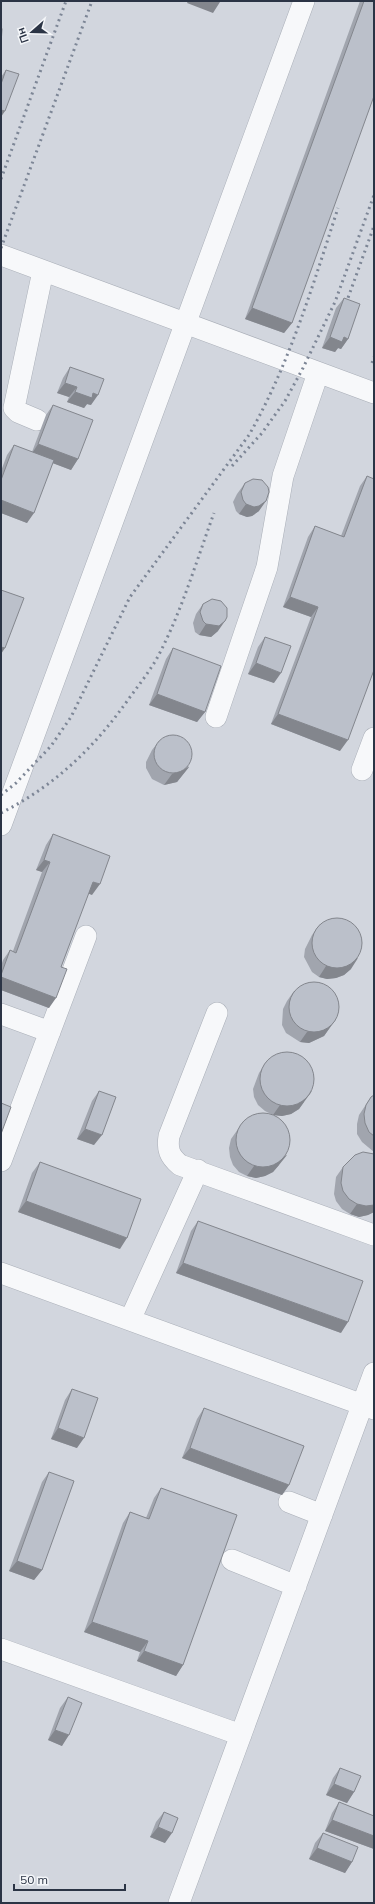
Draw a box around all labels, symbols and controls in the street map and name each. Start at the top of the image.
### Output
north arrow [12,12,52,52]
text: Пн [13,26,32,45]
scale bar [14,1866,125,1892]
text: 50 m [20,1872,48,1887]

